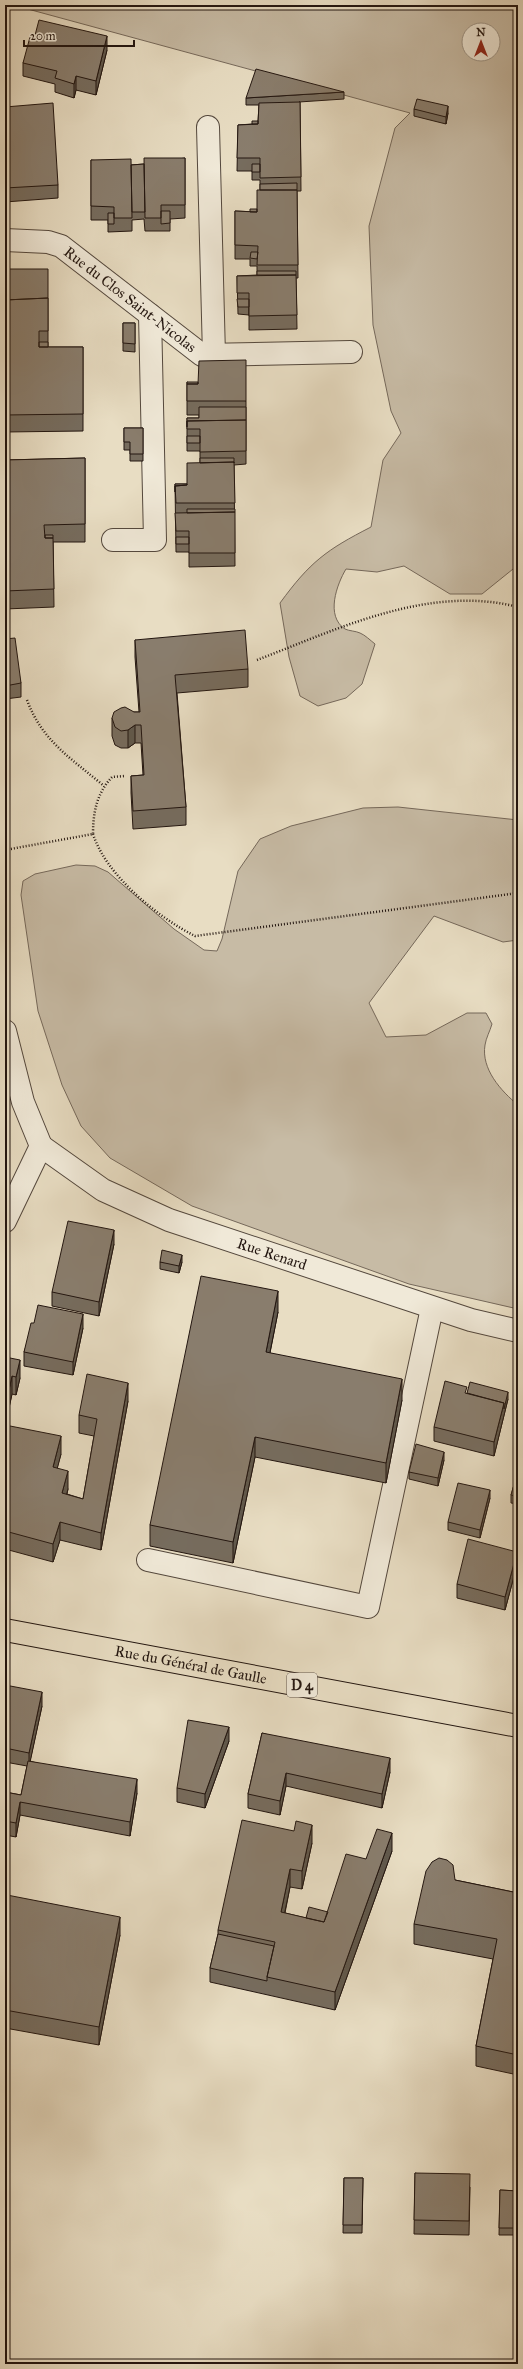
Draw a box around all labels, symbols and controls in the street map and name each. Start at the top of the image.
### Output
scale bar [24,22,134,48]
north arrow [461,22,501,62]
text: N [476,26,486,39]
text: 20 m [30,29,56,43]
street label: Rue du Clos Saint-Nicolas [60,243,200,356]
street label: Rue Renard [235,1234,310,1274]
street label: Rue du Général de Gaulle [113,1642,268,1688]
road number: D 4 [287,1673,317,1697]

